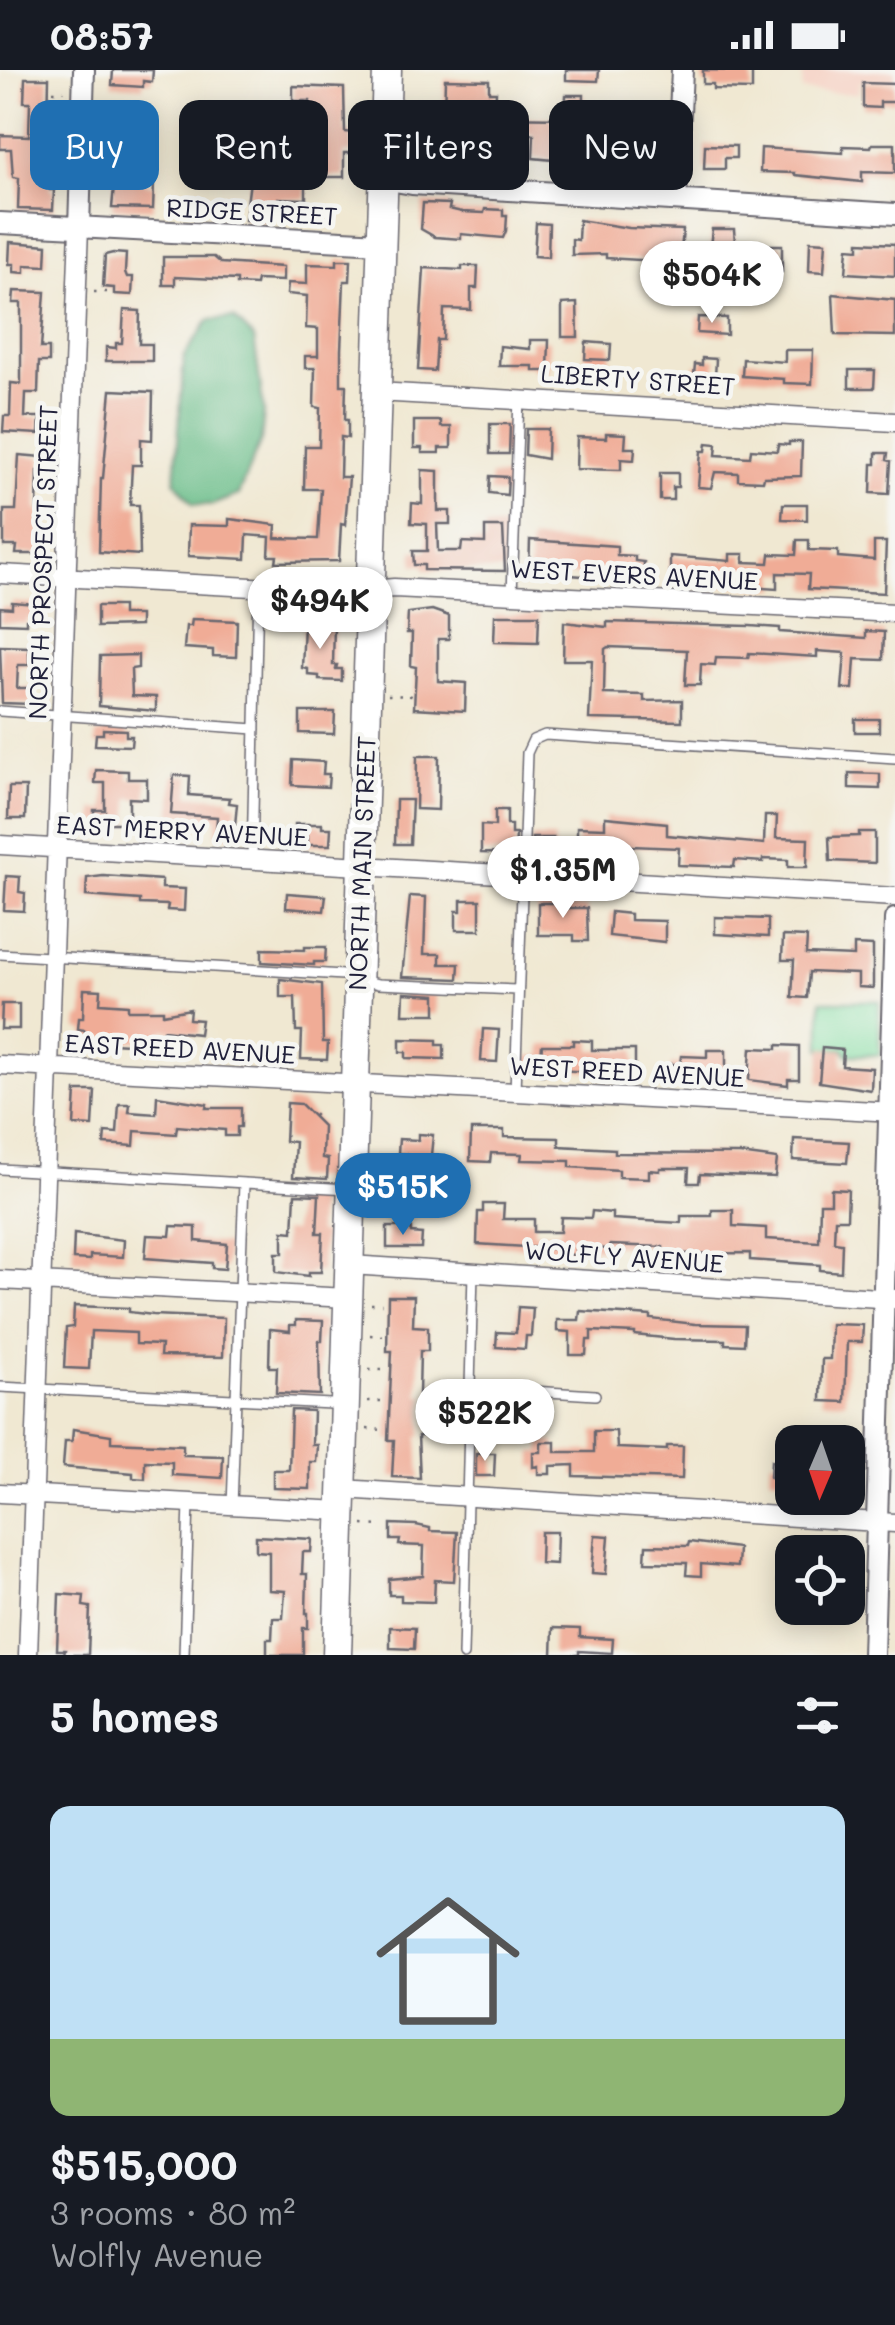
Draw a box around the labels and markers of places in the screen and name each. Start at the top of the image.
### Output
pin: $504K [642,241,782,326]
pin: $494K [250,567,390,652]
pin: $1.35M [482,836,644,921]
pin: $515K [333,1153,473,1238]
pin: $522K [415,1379,555,1464]

